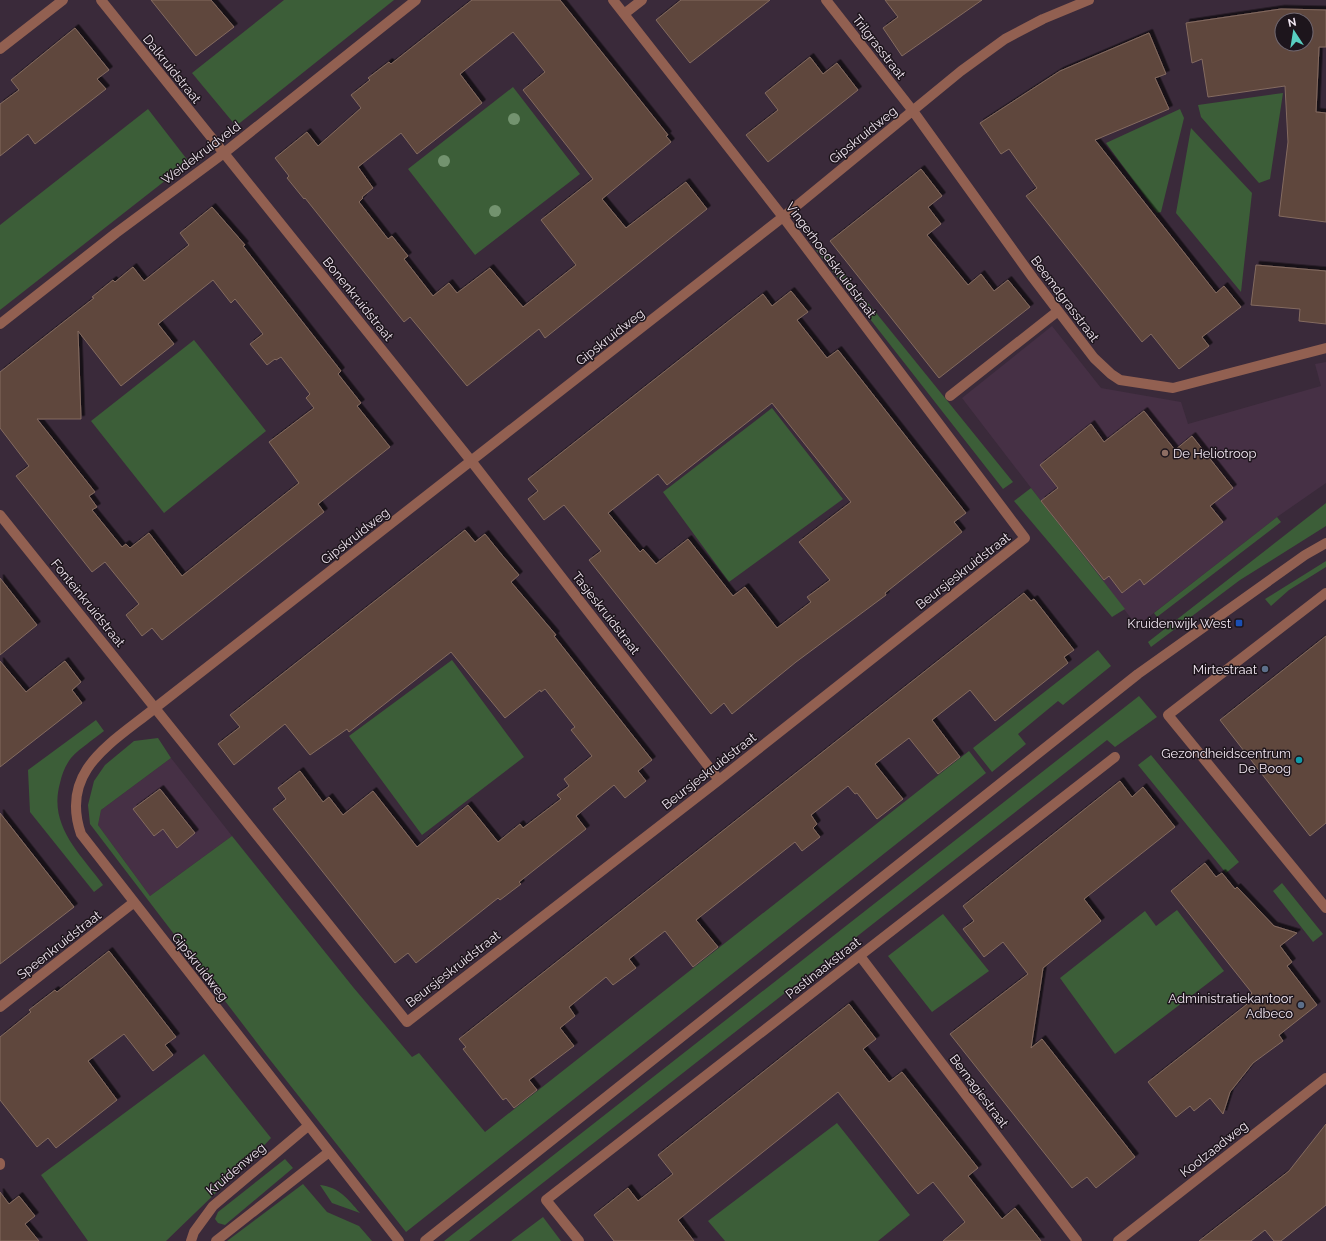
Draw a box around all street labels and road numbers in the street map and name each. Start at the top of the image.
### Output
street label: Trilgrasstraat [849,12,909,83]
street label: Dalkruidstraat [140,32,205,107]
street label: Gipskruidweg [826,103,900,167]
street label: Weidekruidveld [159,118,243,188]
street label: Vingerhoedskruidstraat [783,199,880,321]
street label: Beemdgrasstraat [1028,253,1103,345]
street label: Bonenkruidstraat [320,254,397,344]
street label: Gipskruidweg [573,306,647,368]
street label: Gipskruidweg [318,505,392,567]
street label: Beursjeskruidstraat [913,529,1014,612]
street label: Fonteinkruidstraat [48,556,128,650]
street label: Tasjeskruidstraat [569,569,643,658]
street label: Beursjeskruidstraat [659,729,760,812]
street label: Speenkruidstraat [14,907,105,982]
street label: Beursjeskruidstraat [403,927,504,1010]
street label: Gipskruidweg [169,930,231,1004]
street label: Pastinaakstraat [783,934,864,1002]
street label: Bernagiestraat [947,1051,1012,1131]
street label: Koolzaadweg [1177,1118,1251,1180]
street label: Kruidenweg [203,1140,269,1198]

